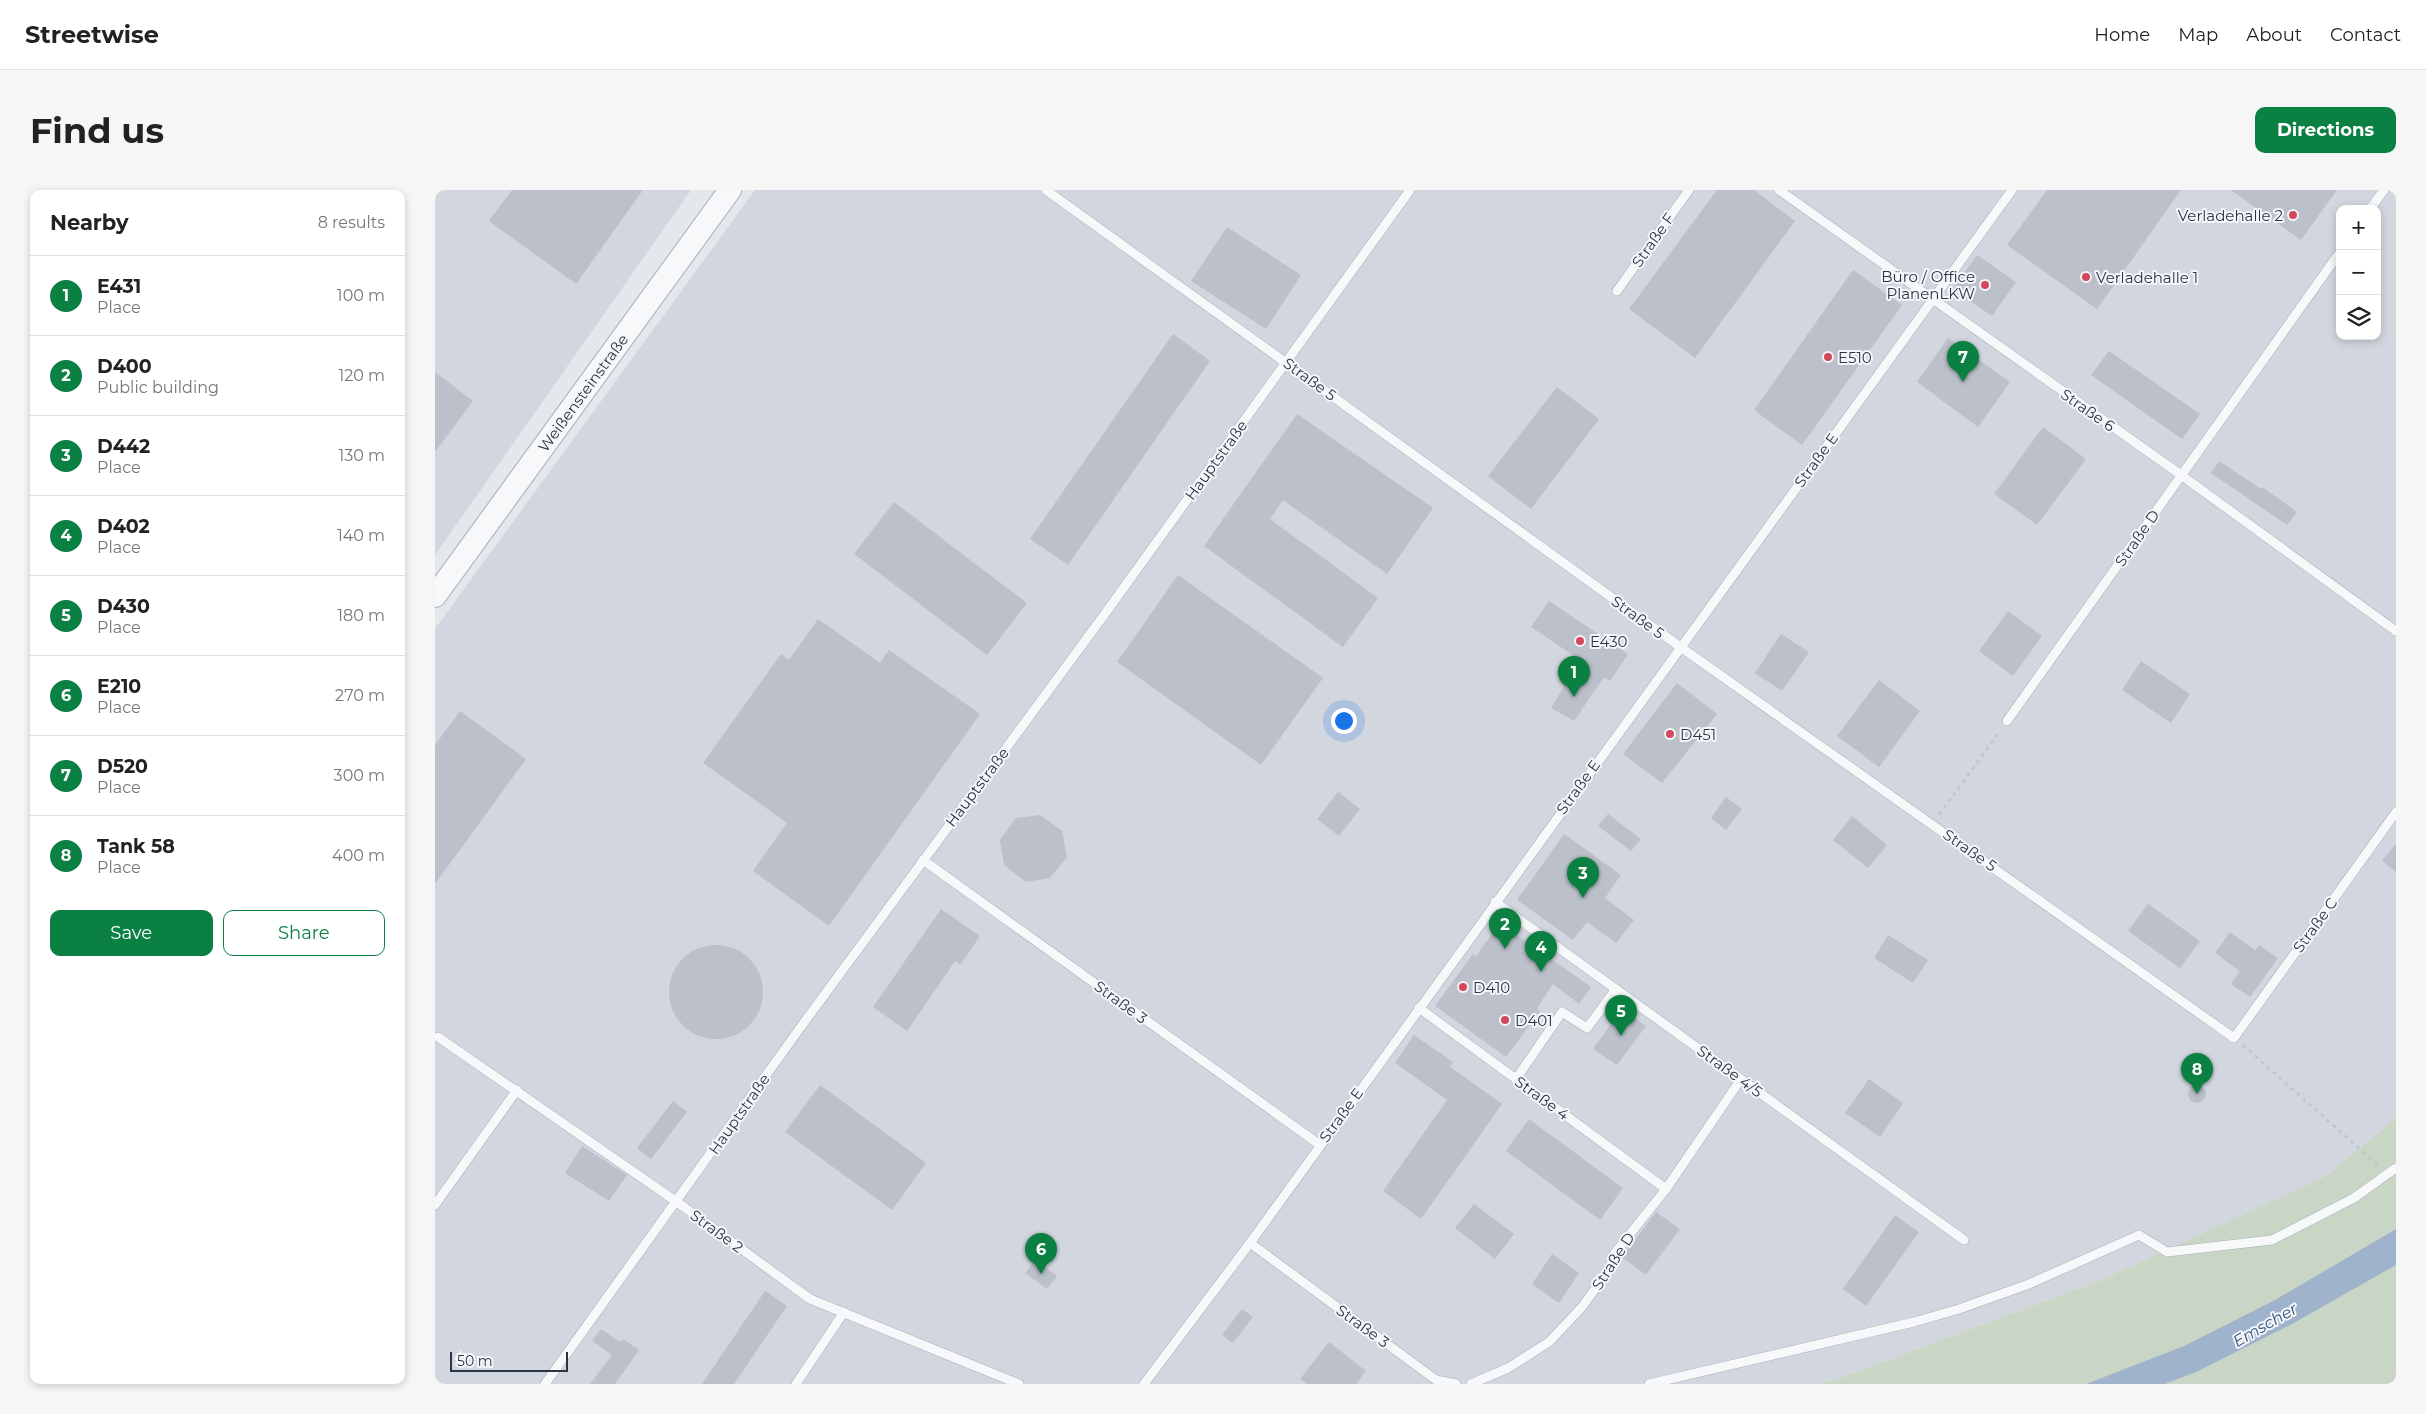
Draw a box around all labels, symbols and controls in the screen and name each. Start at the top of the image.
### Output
text: Streetwise [25,20,159,49]
text: Home [2094,24,2150,46]
text: Map [2178,24,2218,46]
text: About [2246,24,2302,46]
text: Contact [2330,24,2401,46]
button: Directions [2255,107,2396,153]
text: Find us [30,109,164,152]
map controls [2336,205,2381,340]
button: + [2336,205,2381,250]
place label: Verladehalle 2 [2178,206,2283,225]
street label: Straße F [1627,209,1679,271]
marker: Verladehalle 2 [2287,209,2299,221]
text: Nearby [50,210,129,235]
text: 8 results [318,213,385,232]
button: − [2336,250,2381,295]
place label: Büro / Office PlanenLKW [1881,267,1975,303]
place label: Verladehalle 1 [2096,268,2198,287]
marker: Verladehalle 1 [2080,271,2092,283]
text: E431 [97,275,141,298]
marker: Büro / Office PlanenLKW [1979,279,1991,291]
text: 1 [63,286,69,305]
text: 100 m [337,286,385,305]
button: layers [2336,295,2381,340]
text: Place [97,298,141,317]
street label: Weißensteinstraße [534,330,632,456]
pin: 7 [1947,341,1979,382]
place label: E510 [1838,348,1872,367]
marker: E510 [1822,351,1834,363]
street label: Straße 5 [1280,353,1340,405]
text: D400 [97,355,152,378]
text: 2 [61,366,71,385]
text: 120 m [338,366,385,385]
text: Public building [97,378,219,397]
street label: Straße 6 [2057,385,2119,435]
street label: Hauptstraße [1181,416,1251,504]
street label: Straße E [1790,429,1842,491]
text: D442 [97,435,150,458]
text: 3 [61,446,71,465]
text: 130 m [338,446,385,465]
text: Place [97,458,141,477]
street label: Straße D [2111,506,2163,570]
text: D402 [97,515,150,538]
text: 4 [60,526,72,545]
text: 140 m [337,526,385,545]
text: Place [97,538,141,557]
street label: Straße 5 [1608,591,1668,643]
text: D430 [97,595,150,618]
text: 5 [61,606,71,625]
text: 180 m [337,606,385,625]
text: Place [97,618,141,637]
place label: E430 [1590,632,1628,651]
marker: E430 [1574,635,1586,647]
pin: 1 [1558,656,1590,697]
text: E210 [97,675,141,698]
text: 6 [61,686,71,705]
text: 270 m [335,686,385,705]
text: Place [97,698,141,717]
your location [1331,708,1357,734]
place label: D451 [1680,725,1716,744]
marker: D451 [1664,728,1676,740]
street label: Hauptstraße [941,744,1013,830]
text: D520 [97,755,148,778]
street label: Straße E [1552,756,1604,818]
text: 7 [61,766,71,785]
text: 300 m [334,766,385,785]
text: Place [97,778,141,797]
street label: Straße 5 [1940,825,2000,875]
text: Tank 58 [97,835,175,858]
text: 8 [61,846,71,865]
text: 400 m [332,846,385,865]
pin: 3 [1567,857,1599,898]
text: Place [97,858,141,877]
street label: Straße C [2289,894,2341,956]
pin: 2 [1489,908,1521,949]
button: Save [50,910,213,956]
button: Share [223,910,385,956]
pin: 4 [1525,931,1557,972]
street label: Straße 3 [1091,976,1151,1028]
place label: D410 [1473,978,1510,997]
marker: D410 [1457,981,1469,993]
pin: 5 [1605,995,1637,1036]
place label: D401 [1515,1011,1553,1030]
marker: D401 [1499,1014,1511,1026]
street label: Straße 4/5 [1693,1041,1767,1101]
pin: 8 [2181,1053,2213,1094]
street label: Hauptstraße [704,1070,774,1158]
street label: Straße 4 [1511,1072,1573,1124]
street label: Straße E [1315,1084,1367,1146]
street label: Straße 2 [687,1205,747,1257]
street label: Straße D [1587,1229,1639,1293]
pin: 6 [1025,1233,1057,1274]
water label: Emscher [2229,1299,2301,1351]
street label: Straße 3 [1333,1300,1393,1352]
scale bar [450,1349,567,1372]
text: 50 m [457,1352,493,1370]

